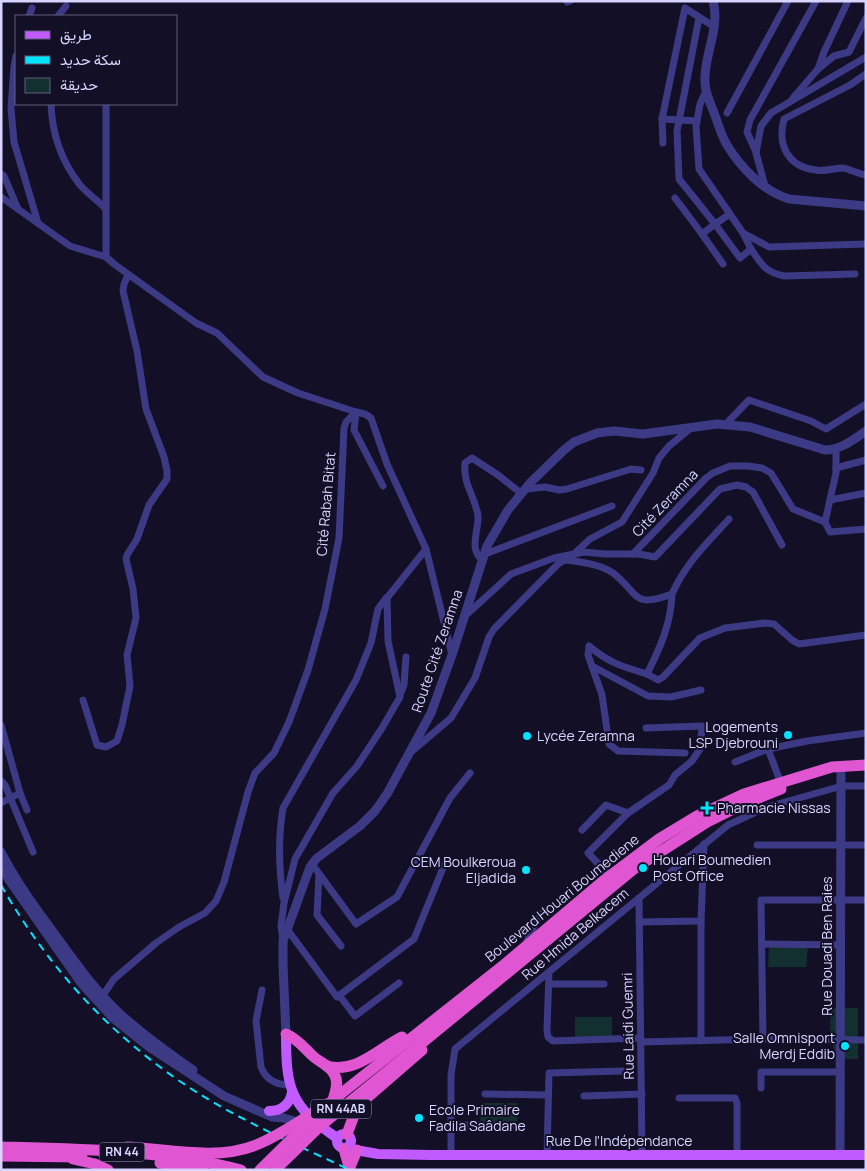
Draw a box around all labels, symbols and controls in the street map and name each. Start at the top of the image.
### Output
legend [15,15,178,105]
text: طريق [60,24,92,45]
text: سكة حديد [60,49,121,70]
text: حديقة [60,74,98,95]
street label: Cité Rabah Bitat [311,451,340,557]
street label: Cité Zeramna [628,465,702,541]
street label: Route Cité Zeramna [407,587,466,715]
place label: Logements LSP Djebrouni [688,717,778,752]
place label: Lycée Zeramna [537,726,635,745]
marker: Logements LSP Djebrouni [782,729,794,741]
marker: Lycée Zeramna [521,730,533,742]
place label: Pharmacie Nissas [717,798,831,817]
marker: Pharmacie Nissas [701,802,713,814]
street label: Boulevard Houari Boumediene [481,829,643,966]
place label: Houari Boumedien Post Office [653,850,771,885]
place label: CEM Boulkeroua Eljadida [411,852,516,887]
marker: Houari Boumedien Post Office [637,862,649,874]
marker: CEM Boulkeroua Eljadida [520,864,532,876]
street label: Rue Douadi Ben Raies [817,876,836,1016]
street label: Rue Hmida Belkacem [517,883,632,984]
street label: Rue Laidi Guemri [617,972,638,1080]
place label: Salle Omnisport Merdj Eddib [733,1028,835,1063]
marker: Salle Omnisport Merdj Eddib [839,1040,851,1052]
road number: RN 44AB [311,1100,371,1118]
place label: Ecole Primaire Fadila Saâdane [429,1100,526,1135]
marker: Ecole Primaire Fadila Saâdane [413,1112,425,1124]
street label: Rue De l'Indépendance [546,1131,692,1150]
road number: RN 44 [100,1142,144,1162]

